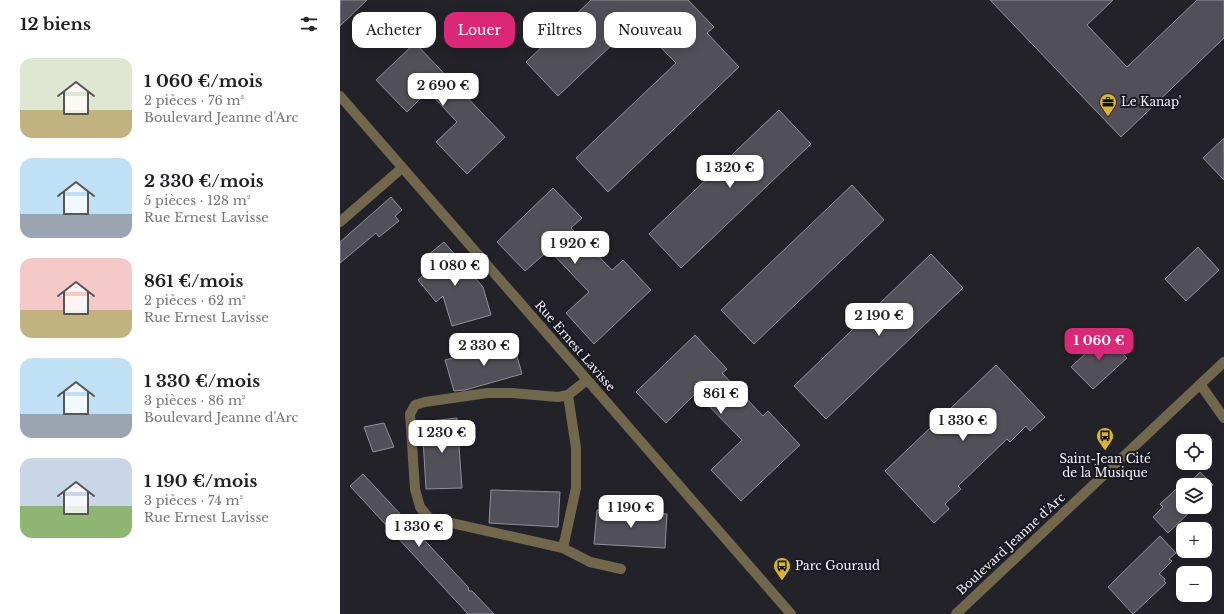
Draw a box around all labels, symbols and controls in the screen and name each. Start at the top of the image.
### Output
chip: Acheter [352,12,436,48]
chip: Louer [444,12,515,48]
chip: Filtres [523,12,596,48]
chip: Nouveau [604,12,696,48]
icon: filters [298,13,320,35]
text: 12 biens [20,14,91,35]
text: 1 060 €/mois [144,71,263,92]
pin: 2 690 € [406,73,480,107]
icon: home [52,74,100,122]
text: 2 690 € [417,77,469,94]
text: 2 pièces · 76 m² [144,92,244,109]
office icon: Le Kanap' [1098,92,1118,117]
place label: Le Kanap' [1121,94,1181,109]
text: Boulevard Jeanne d'Arc [144,109,299,126]
pin: 1 320 € [693,155,767,189]
text: 1 320 € [705,159,755,176]
text: 2 330 €/mois [144,171,264,192]
icon: home [52,174,100,222]
text: 5 pièces · 128 m² [144,192,250,209]
text: Rue Ernest Lavisse [144,209,269,226]
pin: 1 920 € [538,231,612,265]
text: 1 920 € [550,235,600,252]
pin: 1 080 € [418,253,492,287]
text: 1 080 € [430,257,480,274]
text: 861 €/mois [144,271,243,292]
icon: home [52,274,100,322]
text: 2 pièces · 62 m² [144,292,246,309]
street label: Rue Ernest Lavisse [532,297,619,394]
pin: 2 190 € [842,303,916,337]
text: 2 190 € [854,307,904,324]
text: Rue Ernest Lavisse [144,309,269,326]
pin: 1 060 € [1062,328,1136,362]
text: 1 060 € [1074,332,1124,349]
pin: 2 330 € [447,333,521,367]
text: 2 330 € [458,337,510,354]
text: 1 330 €/mois [144,371,260,392]
icon: home [52,374,100,422]
pin: 861 € [693,381,749,415]
text: 861 € [703,385,739,402]
text: 3 pièces · 86 m² [144,392,246,409]
pin: 1 330 € [926,408,1000,442]
text: Boulevard Jeanne d'Arc [144,409,299,426]
text: 1 330 € [939,412,987,429]
pin: 1 230 € [405,420,479,454]
text: 1 230 € [417,424,467,441]
bus stop icon: Saint-Jean Cité de la Musique [1095,426,1115,451]
map controls [1176,434,1212,602]
button: locate [1176,434,1212,470]
place label: Saint-Jean Cité de la Musique [1059,451,1151,480]
text: 1 190 €/mois [144,471,257,492]
icon: home [52,474,100,522]
button: layers [1176,478,1212,514]
street label: Boulevard Jeanne d'Arc [953,489,1068,598]
text: 3 pièces · 74 m² [144,492,243,509]
pin: 1 190 € [594,495,668,529]
text: 1 190 € [608,499,654,516]
text: Rue Ernest Lavisse [144,509,269,526]
pin: 1 330 € [382,514,456,548]
text: 1 330 € [395,518,443,535]
button: + [1176,522,1212,558]
bus stop icon: Parc Gouraud [772,556,792,581]
place label: Parc Gouraud [795,558,880,573]
button: − [1176,566,1212,602]

